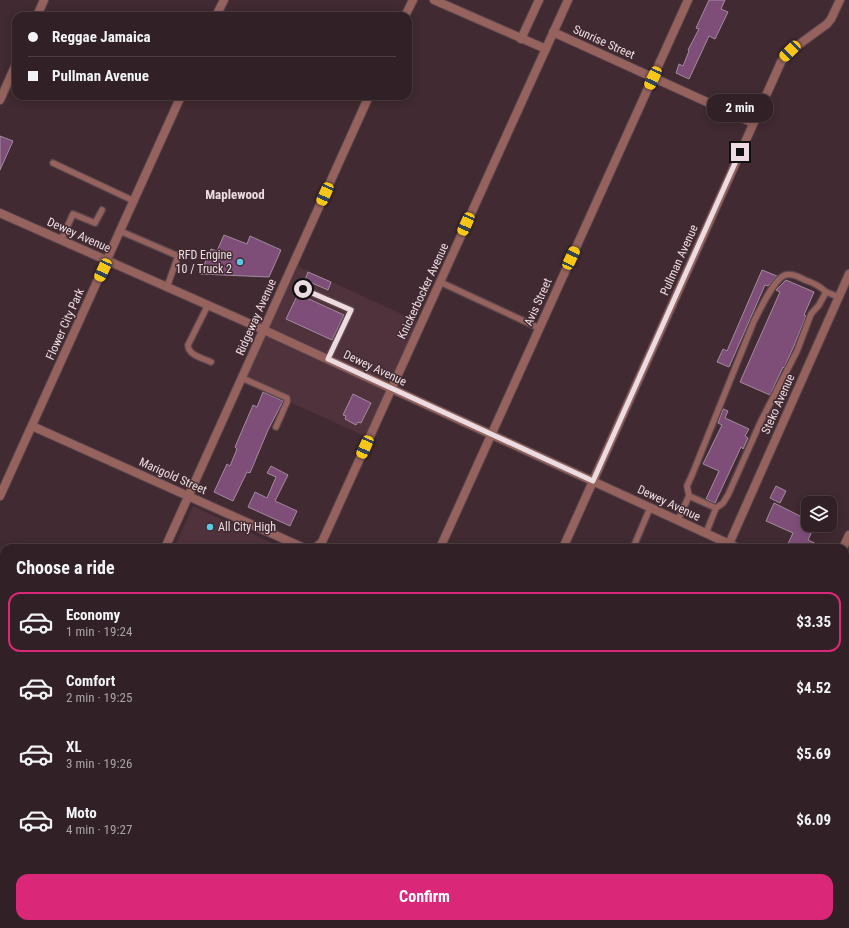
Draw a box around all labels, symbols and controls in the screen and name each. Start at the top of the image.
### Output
street label: Sunrise Street [571,22,638,62]
text: Reggae Jamaica [52,28,151,46]
car [777,38,803,64]
car [642,65,664,91]
text: Pullman Avenue [52,67,149,85]
callout: 2 min [707,94,773,122]
text: 2 min [726,100,754,115]
route end [731,143,749,161]
car [315,181,335,207]
district label: Maplewood [205,187,265,202]
car [456,211,476,237]
street label: Dewey Avenue [45,215,113,255]
street label: Pullman Avenue [657,222,701,297]
street label: Knickerbocker Avenue [395,240,452,341]
car [560,245,582,271]
place label: RFD Engine 10 / Truck 2 [176,248,232,276]
car [92,257,114,283]
marker: RFD Engine 10 / Truck 2 [235,257,245,267]
street label: Ridgeway Avenue [233,276,279,357]
street label: Avis Street [521,276,555,328]
route start [294,280,312,298]
street label: Flower City Park [43,286,87,362]
street label: Dewey Avenue [341,347,409,389]
street label: Steko Avenue [759,372,798,436]
car [355,434,375,460]
street label: Marigold Street [137,455,209,497]
street label: Dewey Avenue [635,482,703,524]
map controls [801,496,837,532]
button: layers [801,496,837,532]
place label: All City High [218,520,276,534]
marker: All City High [205,522,215,532]
text: Choose a ride [16,557,115,578]
icon: car [18,604,54,640]
text: Economy [66,606,120,624]
text: $3.35 [796,613,831,631]
text: 1 min · 19:24 [66,624,132,639]
icon: car [18,670,54,706]
text: Comfort [66,672,115,690]
text: $4.52 [796,679,831,697]
text: 2 min · 19:25 [66,690,132,705]
icon: car [18,736,54,772]
text: XL [66,738,82,756]
text: $5.69 [796,745,831,763]
text: 3 min · 19:26 [66,756,132,771]
icon: car [18,802,54,838]
text: Moto [66,804,97,822]
text: $6.09 [796,811,831,829]
text: 4 min · 19:27 [66,822,132,837]
button: Confirm [16,874,833,920]

